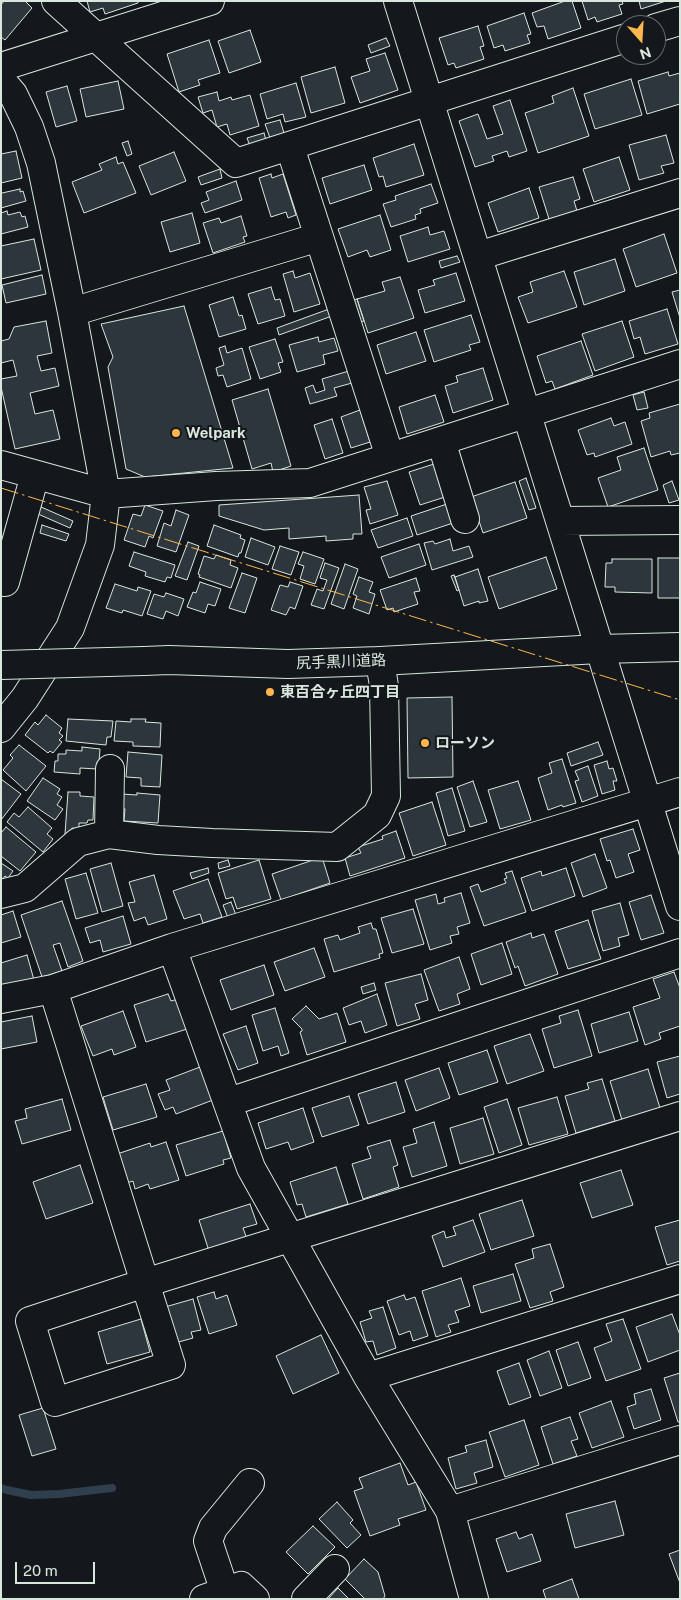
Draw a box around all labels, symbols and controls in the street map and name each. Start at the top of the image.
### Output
north arrow [616,15,666,65]
text: N [638,44,653,63]
place label: Welpark [186,424,246,442]
marker: Welpark [170,427,182,439]
street label: 尻手黒川道路 [296,651,386,673]
place label: 東百合ヶ丘四丁目 [280,683,400,701]
marker: 東百合ヶ丘四丁目 [264,686,276,698]
place label: ローソン [435,734,495,752]
marker: ローソン [419,737,431,749]
scale bar [18,1552,98,1584]
text: 20 m [23,1562,58,1579]

